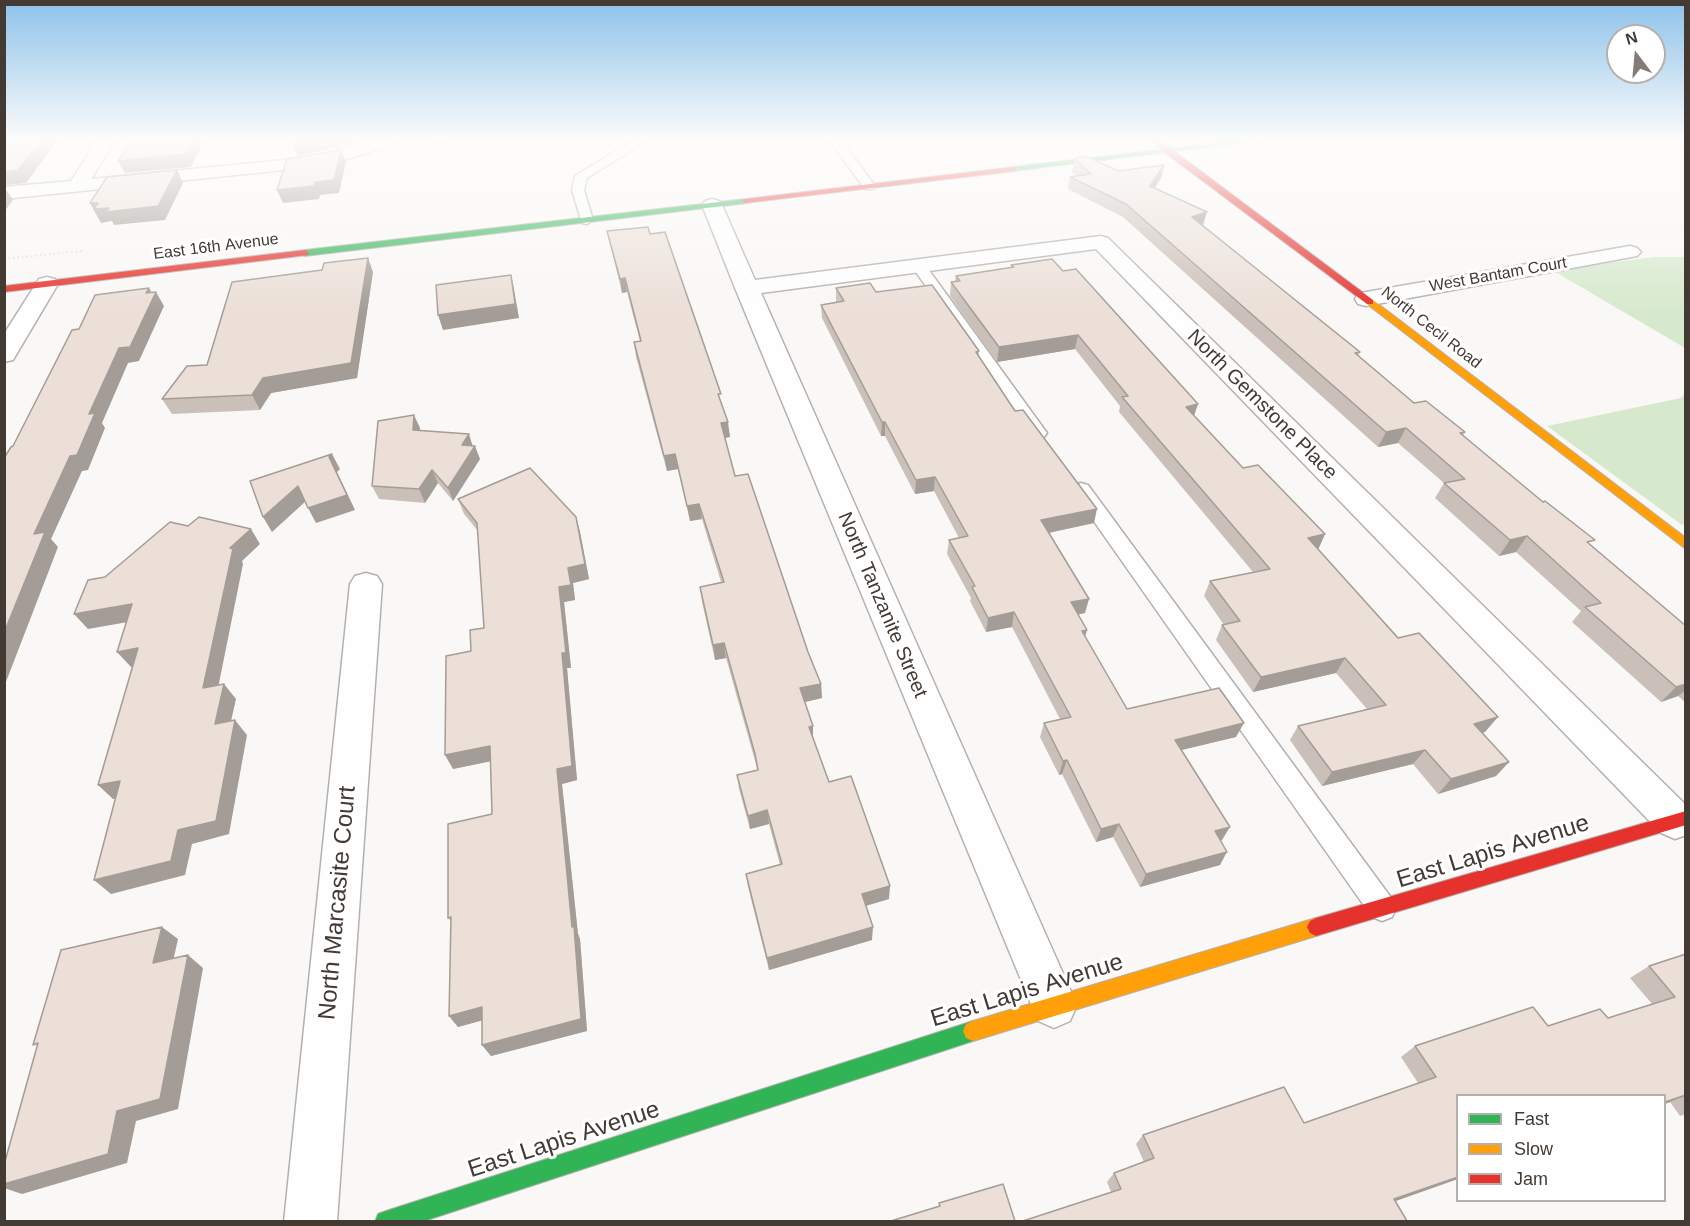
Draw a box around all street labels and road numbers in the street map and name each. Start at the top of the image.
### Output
street label: East 16th Avenue [152,230,280,264]
street label: West Bantam Court [1428,253,1568,297]
street label: North Cecil Road [1377,283,1485,373]
street label: North Gemstone Place [1182,325,1342,485]
street label: North Tanzanite Street [832,509,932,701]
street label: North Marcasite Court [313,785,363,1021]
street label: East Lapis Avenue [1393,809,1593,895]
street label: East Lapis Avenue [927,948,1127,1034]
street label: East Lapis Avenue [465,1095,663,1185]

